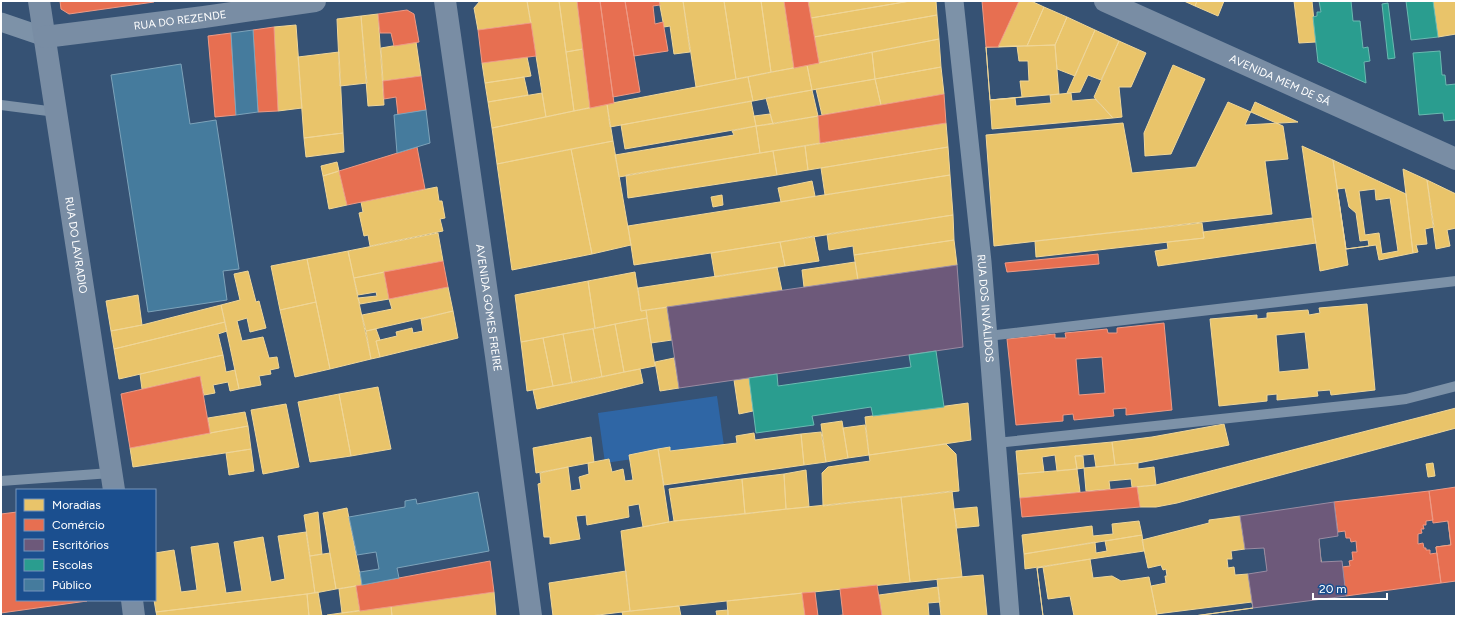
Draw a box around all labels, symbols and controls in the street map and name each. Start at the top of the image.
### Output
street label: RUA DO REZENDE [133,8,227,33]
street label: AVENIDA MEM DE SÁ [1227,52,1333,109]
street label: RUA DO LAVRADIO [62,196,90,295]
street label: AVENIDA GOMES FREIRE [473,243,504,372]
street label: RUA DOS INVÁLIDOS [974,254,996,363]
legend [16,489,156,601]
text: Moradias [52,498,101,512]
text: Comércio [52,518,105,532]
text: Escritórios [52,538,109,552]
text: Escolas [52,558,93,572]
scale bar [1313,575,1387,601]
text: Público [52,578,92,592]
text: 20 m [1319,582,1347,596]

